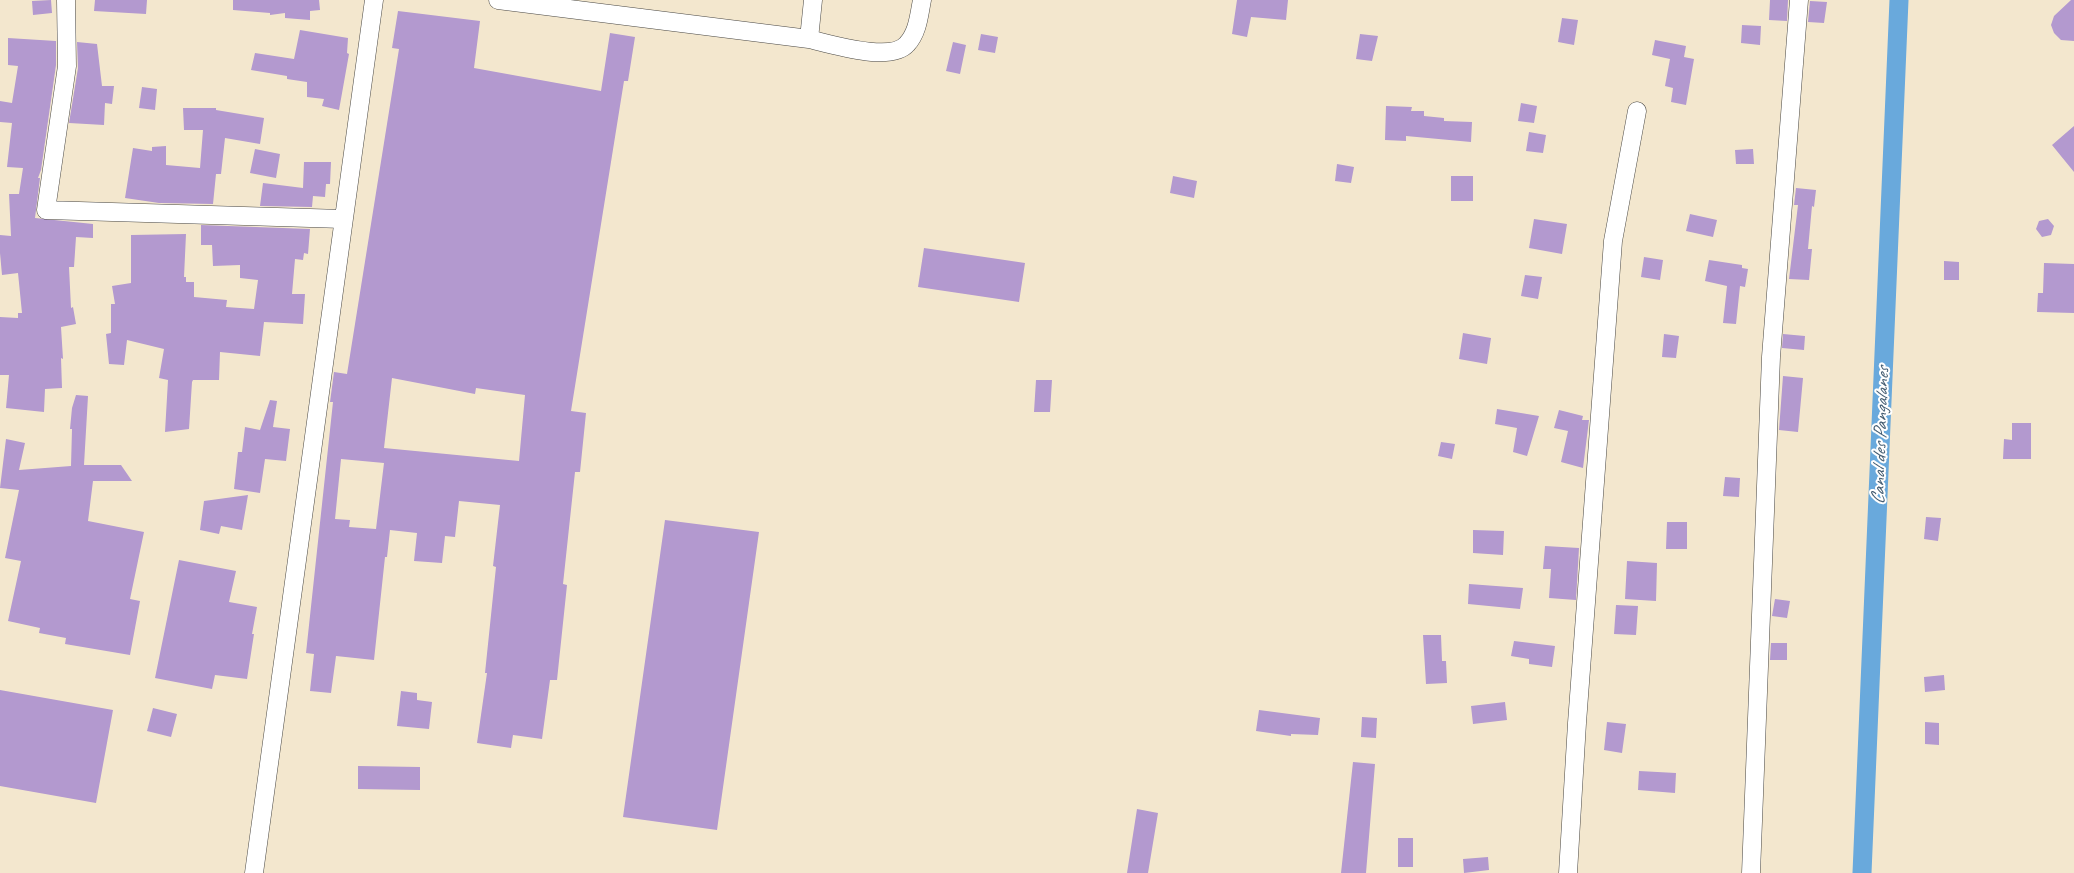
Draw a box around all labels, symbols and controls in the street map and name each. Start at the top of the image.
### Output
water label: Canal des Pangalanes [1867,367,1895,505]

